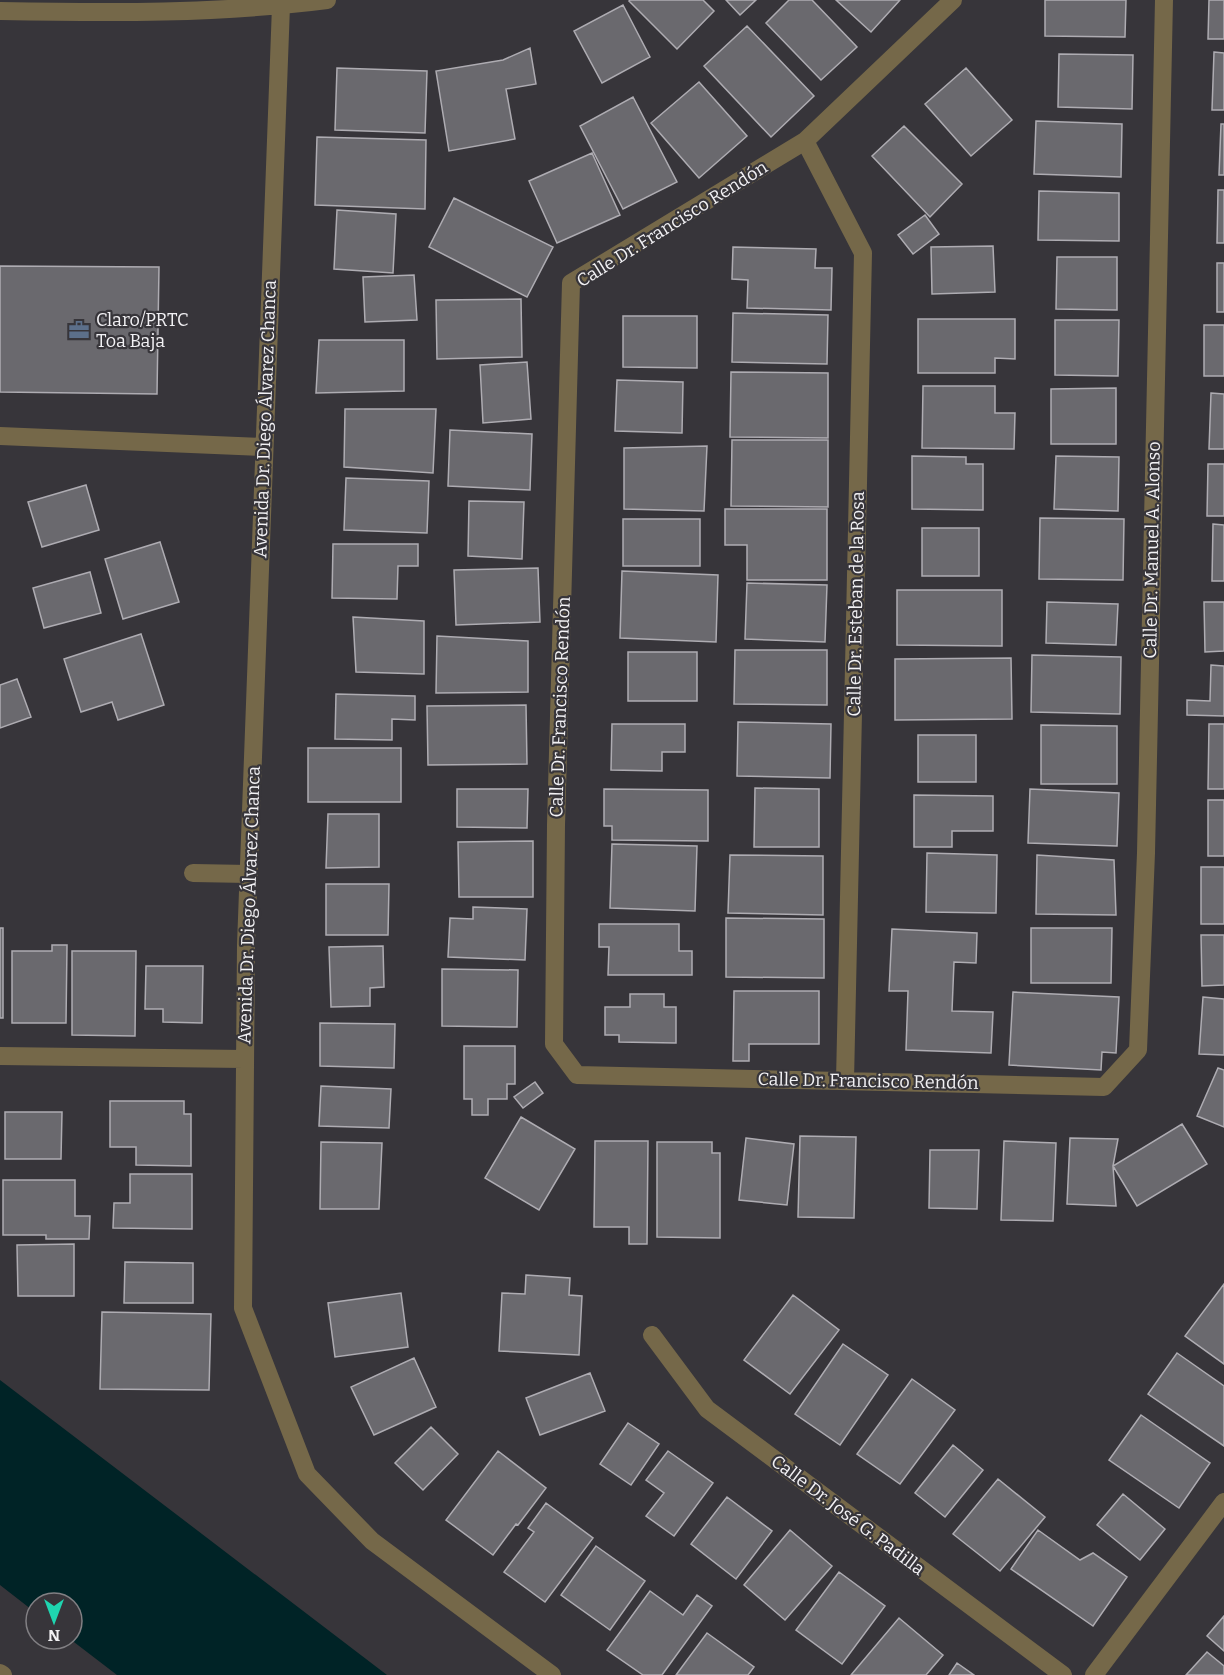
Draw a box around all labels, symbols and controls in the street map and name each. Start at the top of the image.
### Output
street label: Calle Dr. Francisco Rendón [572,156,772,292]
street label: Avenida Dr. Diego Álvarez Chanca [249,279,281,558]
place label: Claro/PRTC Toa Baja [96,309,189,352]
office icon: Claro/PRTC Toa Baja [67,318,91,342]
street label: Calle Dr. Manuel A. Alonso [1139,441,1165,659]
street label: Calle Dr. Esteban de la Rosa [843,491,869,717]
street label: Calle Dr. Francisco Rendón [545,596,575,818]
street label: Avenida Dr. Diego Álvarez Chanca [233,765,265,1044]
street label: Calle Dr. Francisco Rendón [757,1068,979,1094]
street label: Calle Dr. José G. Padilla [767,1450,929,1580]
north arrow [24,1591,84,1651]
text: N [48,1626,60,1645]

